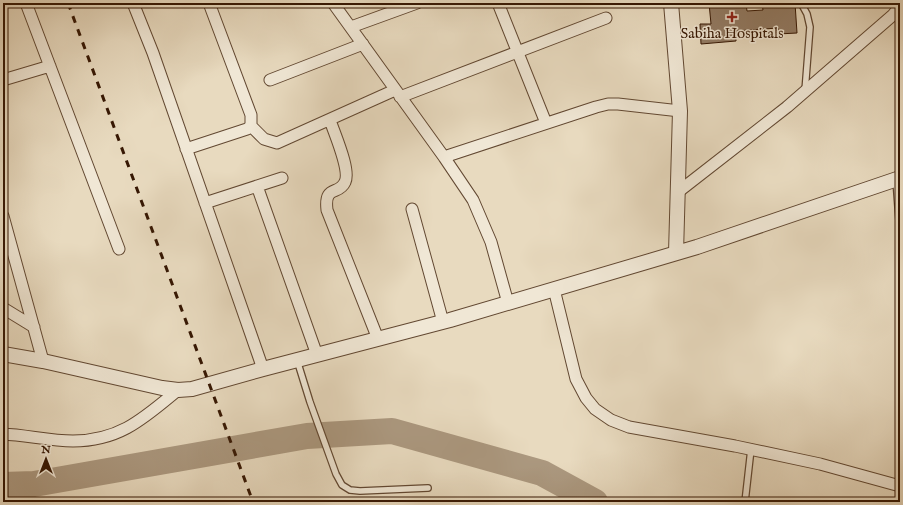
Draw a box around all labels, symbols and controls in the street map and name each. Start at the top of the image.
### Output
marker: Sabiha Hospitals [726,11,738,23]
place label: Sabiha Hospitals [681,24,783,43]
north arrow [26,439,66,479]
text: N [40,443,51,457]

